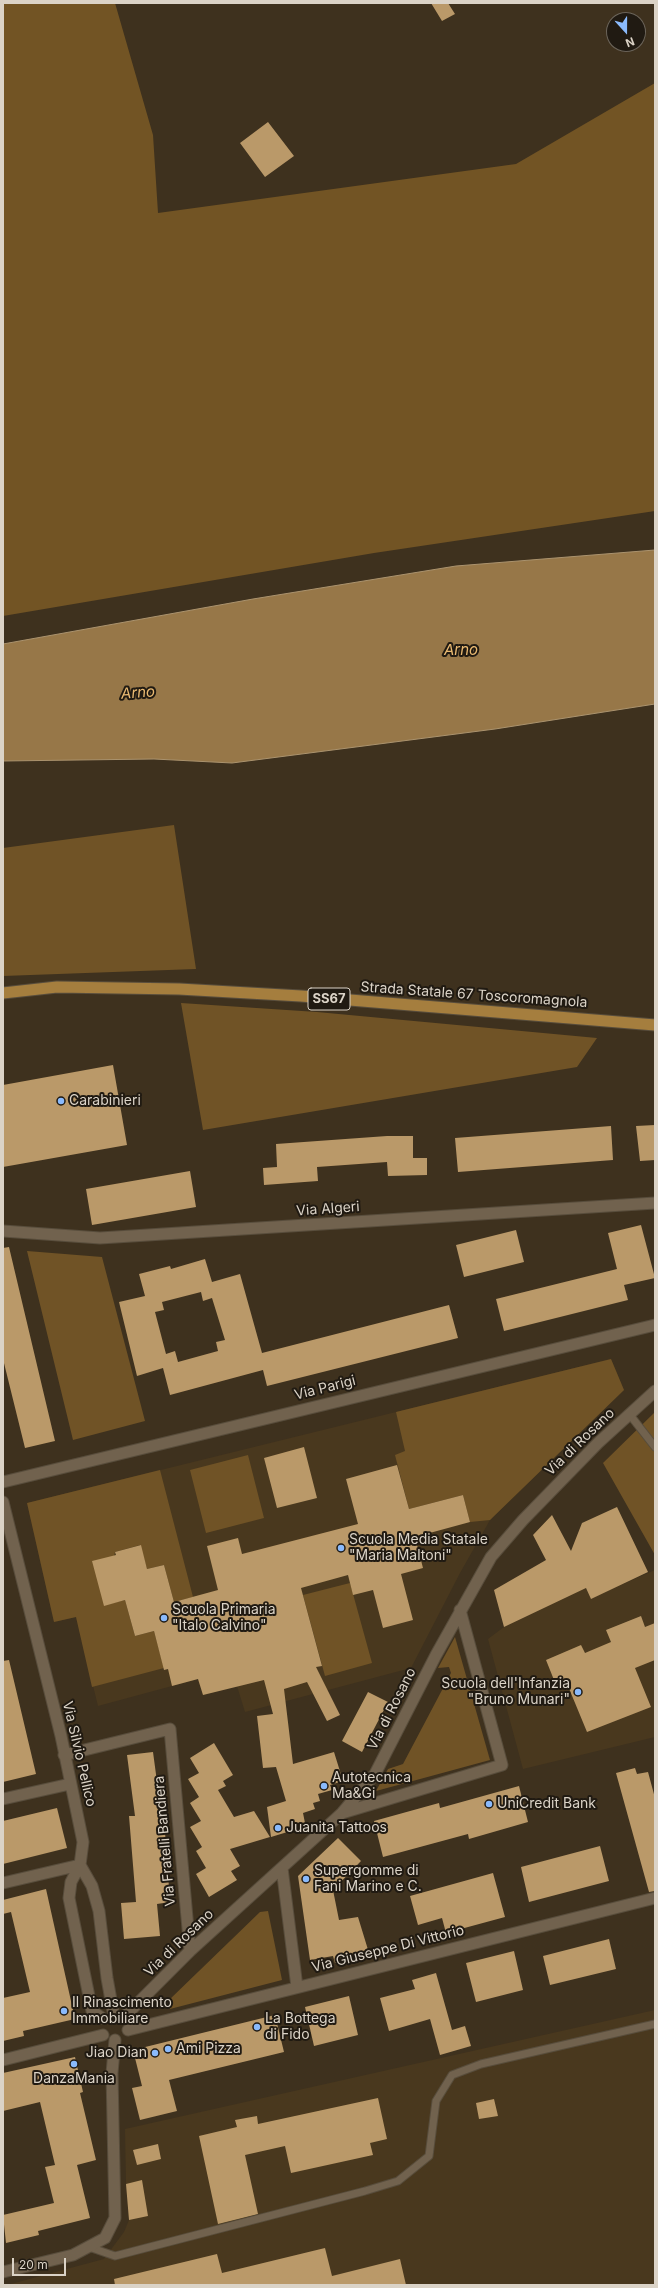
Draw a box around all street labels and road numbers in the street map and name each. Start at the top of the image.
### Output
street label: Strada Statale 67 Toscoromagnola [360,979,588,1011]
road number: SS67 [308,988,350,1010]
street label: Via Algeri [296,1198,360,1220]
street label: Via Parigi [293,1372,357,1404]
street label: Via di Rosano [542,1405,618,1479]
street label: Via di Rosano [364,1665,420,1753]
street label: Via Silvio Pellico [59,1700,99,1808]
street label: Via Fratelli Bandiera [151,1775,179,1907]
street label: Via di Rosano [141,1906,217,1980]
street label: Via Giuseppe Di Vittorio [310,1922,466,1976]

